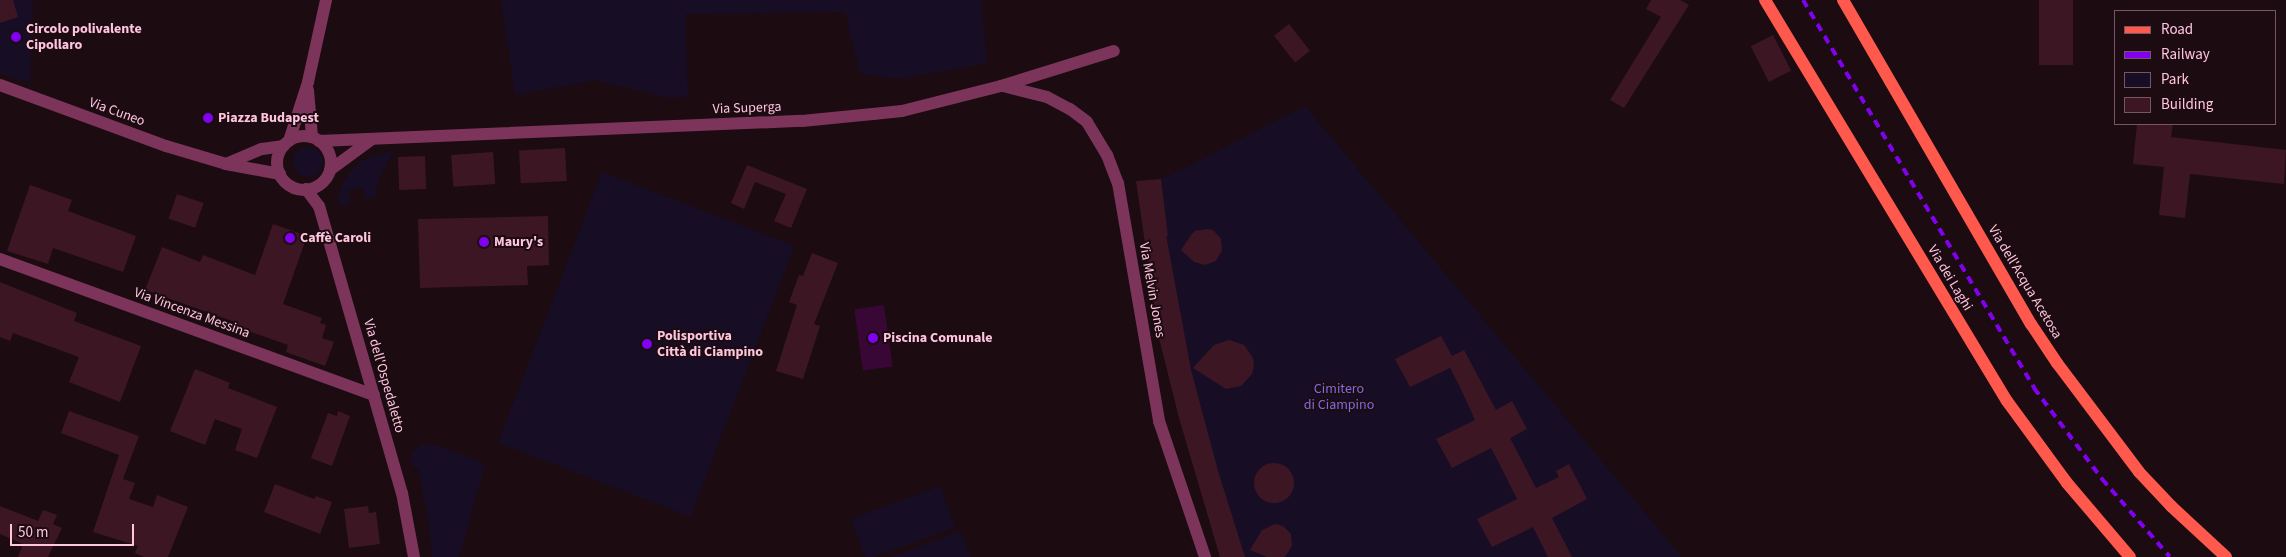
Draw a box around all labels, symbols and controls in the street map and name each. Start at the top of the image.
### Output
legend [2114,10,2276,125]
text: Road [2161,19,2193,40]
place label: Circolo polivalente Cipollaro [26,21,142,54]
marker: Circolo polivalente Cipollaro [10,31,22,43]
text: Railway [2161,44,2210,65]
text: Park [2161,69,2189,90]
street label: Via Cuneo [87,94,147,130]
text: Building [2161,94,2213,115]
street label: Via Superga [712,98,782,118]
place label: Piazza Budapest [218,110,319,126]
marker: Piazza Budapest [202,112,214,124]
street label: Via dell'Acqua Acetosa [1984,222,2066,342]
place label: Caffè Caroli [300,230,371,246]
marker: Caffè Caroli [284,232,296,244]
place label: Maury's [494,234,543,250]
marker: Maury's [478,236,490,248]
street label: Via Melvin Jones [1135,241,1169,339]
street label: Via dei Laghi [1924,242,1976,314]
street label: Via Vincenza Messina [132,284,252,342]
street label: Via dell'Ospedaletto [360,317,408,435]
place label: Polisportiva Città di Ciampino [657,328,763,361]
place label: Piscina Comunale [883,330,993,346]
marker: Piscina Comunale [867,332,879,344]
marker: Polisportiva Città di Ciampino [641,338,653,350]
park label: Cimitero di Ciampino [1304,381,1374,414]
scale bar [12,514,136,546]
text: 50 m [18,522,48,543]

